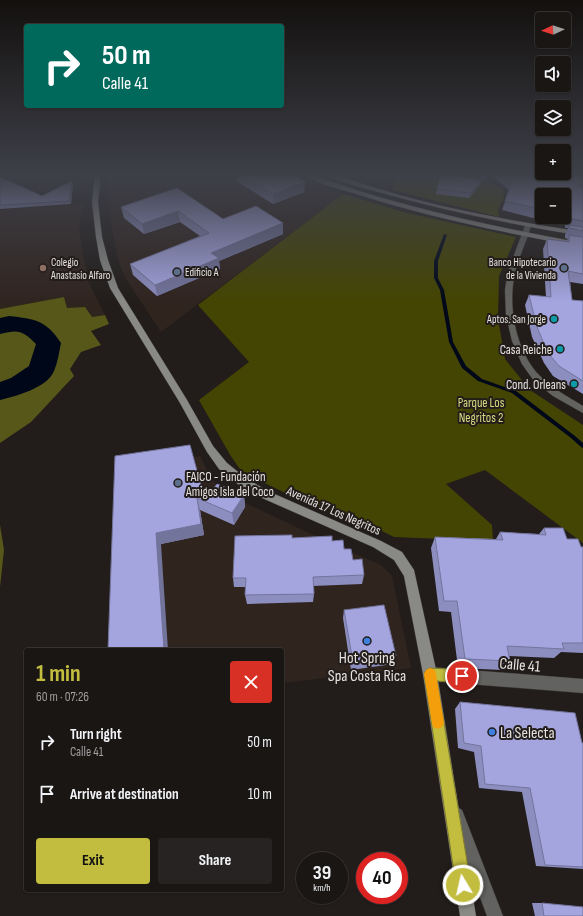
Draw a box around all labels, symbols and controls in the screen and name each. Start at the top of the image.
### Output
north arrow [535,12,571,48]
map controls [535,12,571,224]
text: 50 m [102,39,151,72]
icon: right [36,40,88,92]
button: sound [535,56,571,92]
text: Calle 41 [102,73,148,94]
button: layers [535,100,571,136]
button: + [535,144,571,180]
button: − [535,188,571,224]
place label: Colegio Anastasio Alfaro [50,256,111,282]
place label: Banco Hipotecario de la Vivienda [489,256,556,282]
marker: Colegio Anastasio Alfaro [38,263,48,273]
marker: Banco Hipotecario de la Vivienda [559,263,569,273]
place label: Edificio A [185,266,219,279]
marker: Edificio A [172,267,182,277]
place label: Aptos. San Jorge [486,313,546,326]
marker: Aptos. San Jorge [549,314,559,324]
place label: Casa Reiche [500,342,552,358]
marker: Casa Reiche [555,344,565,354]
place label: Cond. Orleans [506,377,566,393]
marker: Cond. Orleans [569,379,579,389]
park label: Parque Los Negritos 2 [458,395,505,426]
place label: FAICO - Fundación Amigos Isla del Coco [185,469,274,500]
marker: FAICO - Fundación Amigos Isla del Coco [173,478,183,488]
street label: Avenida 17 Los Negritos [283,483,384,539]
marker: Hot Spring Spa Costa Rica [362,636,372,646]
place label: Hot Spring Spa Costa Rica [328,649,406,686]
street label: Calle 41 [499,654,541,677]
text: 1 min [36,659,81,688]
pin [445,659,479,693]
button: close [230,661,272,703]
icon: arrive [451,665,473,687]
text: 60 m · 07:26 [36,689,89,705]
place label: La Selecta [500,724,555,743]
text: Turn right [70,725,122,744]
marker: La Selecta [487,727,497,737]
icon: right [36,731,58,753]
text: 50 m [247,733,272,752]
text: Calle 41 [70,744,103,760]
icon: arrive [36,783,58,805]
text: Arrive at destination [70,785,179,804]
text: 10 m [248,785,272,804]
button: Exit [36,838,150,884]
button: Share [158,838,272,884]
speed limit sign: 40 [356,852,408,904]
text: 39 [313,861,331,885]
position arrow [442,864,484,906]
text: km/h [313,882,331,894]

